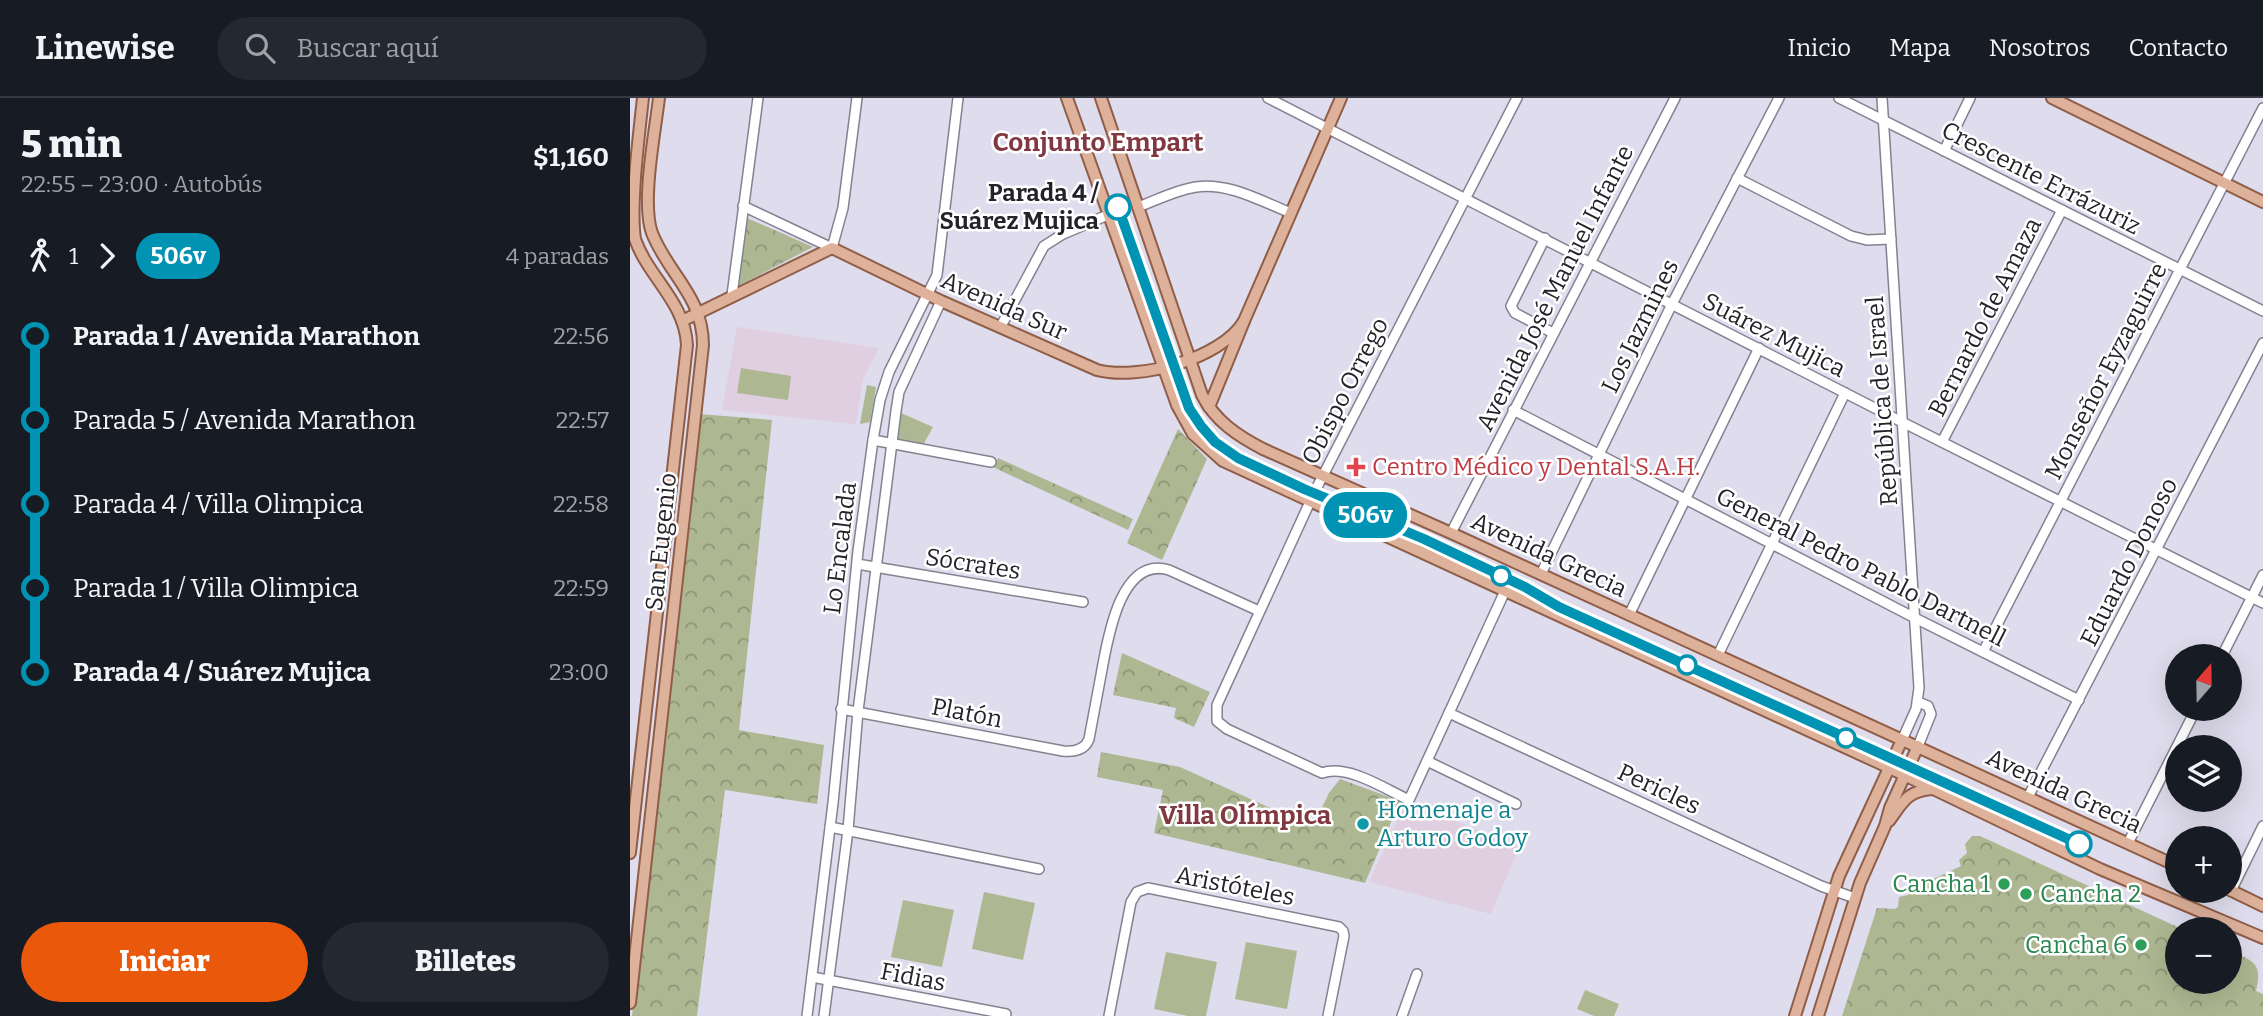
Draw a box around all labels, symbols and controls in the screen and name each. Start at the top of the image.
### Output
search box [217,17,707,80]
text: Linewise [35,28,175,68]
icon: search [241,29,279,67]
text: Buscar aquí [297,33,439,64]
text: Inicio [1787,34,1851,62]
text: Mapa [1889,34,1951,62]
text: Nosotros [1989,34,2090,62]
text: Contacto [2128,34,2228,62]
street label: Crescente Errázuriz [1937,116,2145,240]
text: 5 min [21,121,122,167]
district label: Conjunto Empart [992,127,1204,158]
street label: Avenida José Manuel Infante [1471,140,1639,436]
text: $1,160 [533,142,609,173]
text: 22:55 – 23:00 · Autobús [21,170,263,198]
place label: Parada 4 / Suárez Mujica [940,179,1100,235]
marker: Parada 4 / Suárez Mujica [1105,194,1131,220]
street label: Bernardo de Amaza [1923,213,2047,421]
icon: walk [21,237,59,275]
icon: forward [88,237,126,275]
text: 1 [69,242,78,270]
text: 506v [150,242,206,270]
text: 4 paradas [506,242,609,270]
street label: Los Jazmines [1596,255,1684,397]
street label: Monseñor Eyzaguirre [2039,258,2173,484]
street label: Avenida Sur [937,266,1072,346]
street label: Suárez Mujica [1698,287,1850,383]
street label: República de Israel [1861,295,1903,507]
street label: Obispo Orrego [1296,313,1394,469]
text: Parada 1 / Avenida Marathon [73,321,420,352]
text: 22:56 [553,322,609,350]
text: Parada 5 / Avenida Marathon [73,405,416,436]
text: 22:57 [556,406,609,434]
place label: Centro Médico y Dental S.A.H. [1372,453,1700,481]
marker: Centro Médico y Dental S.A.H. [1346,457,1366,477]
street label: San Eugenio [640,472,682,612]
street label: Eduardo Donoso [2075,473,2183,651]
street label: Lo Encalada [818,480,862,616]
street label: General Pedro Pablo Dartnell [1712,482,2011,652]
text: Parada 4 / Villa Olimpica [73,489,363,520]
text: 22:58 [553,490,609,518]
line badge: 506v [1316,492,1414,538]
text: 506v [1337,501,1393,529]
street label: Avenida Grecia [1467,507,1631,603]
street label: Sócrates [923,543,1023,585]
unlabelled marker [1491,566,1511,586]
text: Parada 1 / Villa Olimpica [73,573,359,604]
text: 22:59 [554,574,609,602]
north arrow [2165,644,2242,721]
map controls [2165,644,2242,994]
unlabelled marker [1677,655,1697,675]
text: Parada 4 / Suárez Mujica [73,657,370,688]
text: 23:00 [549,658,609,686]
street label: Platón [929,692,1005,734]
unlabelled marker [1836,728,1856,748]
button: layers [2165,735,2242,812]
street label: Avenida Grecia [1982,743,2146,839]
street label: Pericles [1613,758,1705,820]
place label: Homenaje a Arturo Godoy [1377,796,1528,852]
district label: Villa Olímpica [1159,800,1332,831]
marker: Homenaje a Arturo Godoy [1355,816,1371,832]
button: + [2165,826,2242,903]
unlabelled marker [2066,831,2092,857]
street label: Aristóteles [1173,861,1297,911]
place label: Cancha 1 [1892,870,1990,898]
marker: Cancha 1 [1996,876,2012,892]
place label: Cancha 2 [2040,880,2141,908]
marker: Cancha 2 [2018,886,2034,902]
button: − [2165,917,2242,994]
button: Iniciar [21,922,308,1002]
button: Billetes [322,922,609,1002]
place label: Cancha 6 [2025,931,2127,959]
marker: Cancha 6 [2133,937,2149,953]
street label: Fidias [878,957,948,997]

